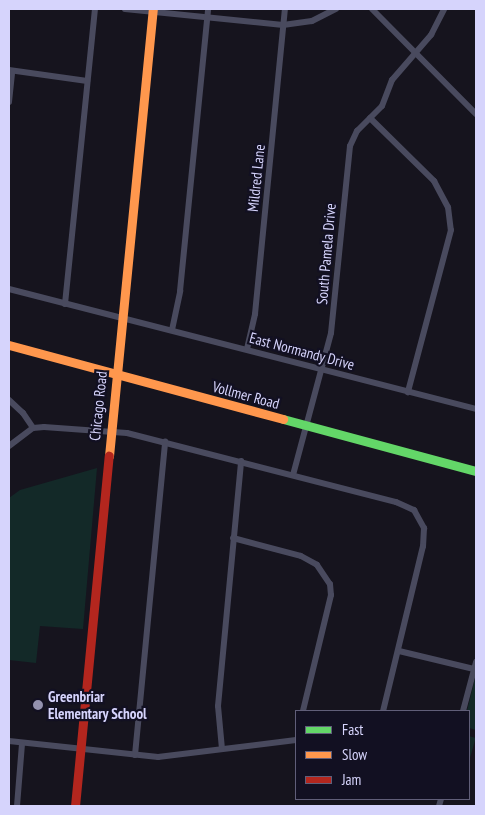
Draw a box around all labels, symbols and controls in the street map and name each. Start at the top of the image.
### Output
street label: Mildred Lane [244,143,268,213]
street label: South Pamela Drive [313,203,339,305]
street label: East Normandy Drive [247,328,357,374]
street label: Chicago Road [85,370,111,442]
street label: Vollmer Road [211,377,281,413]
place label: Greenbriar Elementary School [48,687,147,722]
marker: Greenbriar Elementary School [32,699,44,711]
legend [295,710,470,800]
text: Fast [342,720,363,739]
text: Slow [342,745,367,764]
text: Jam [342,770,361,789]

